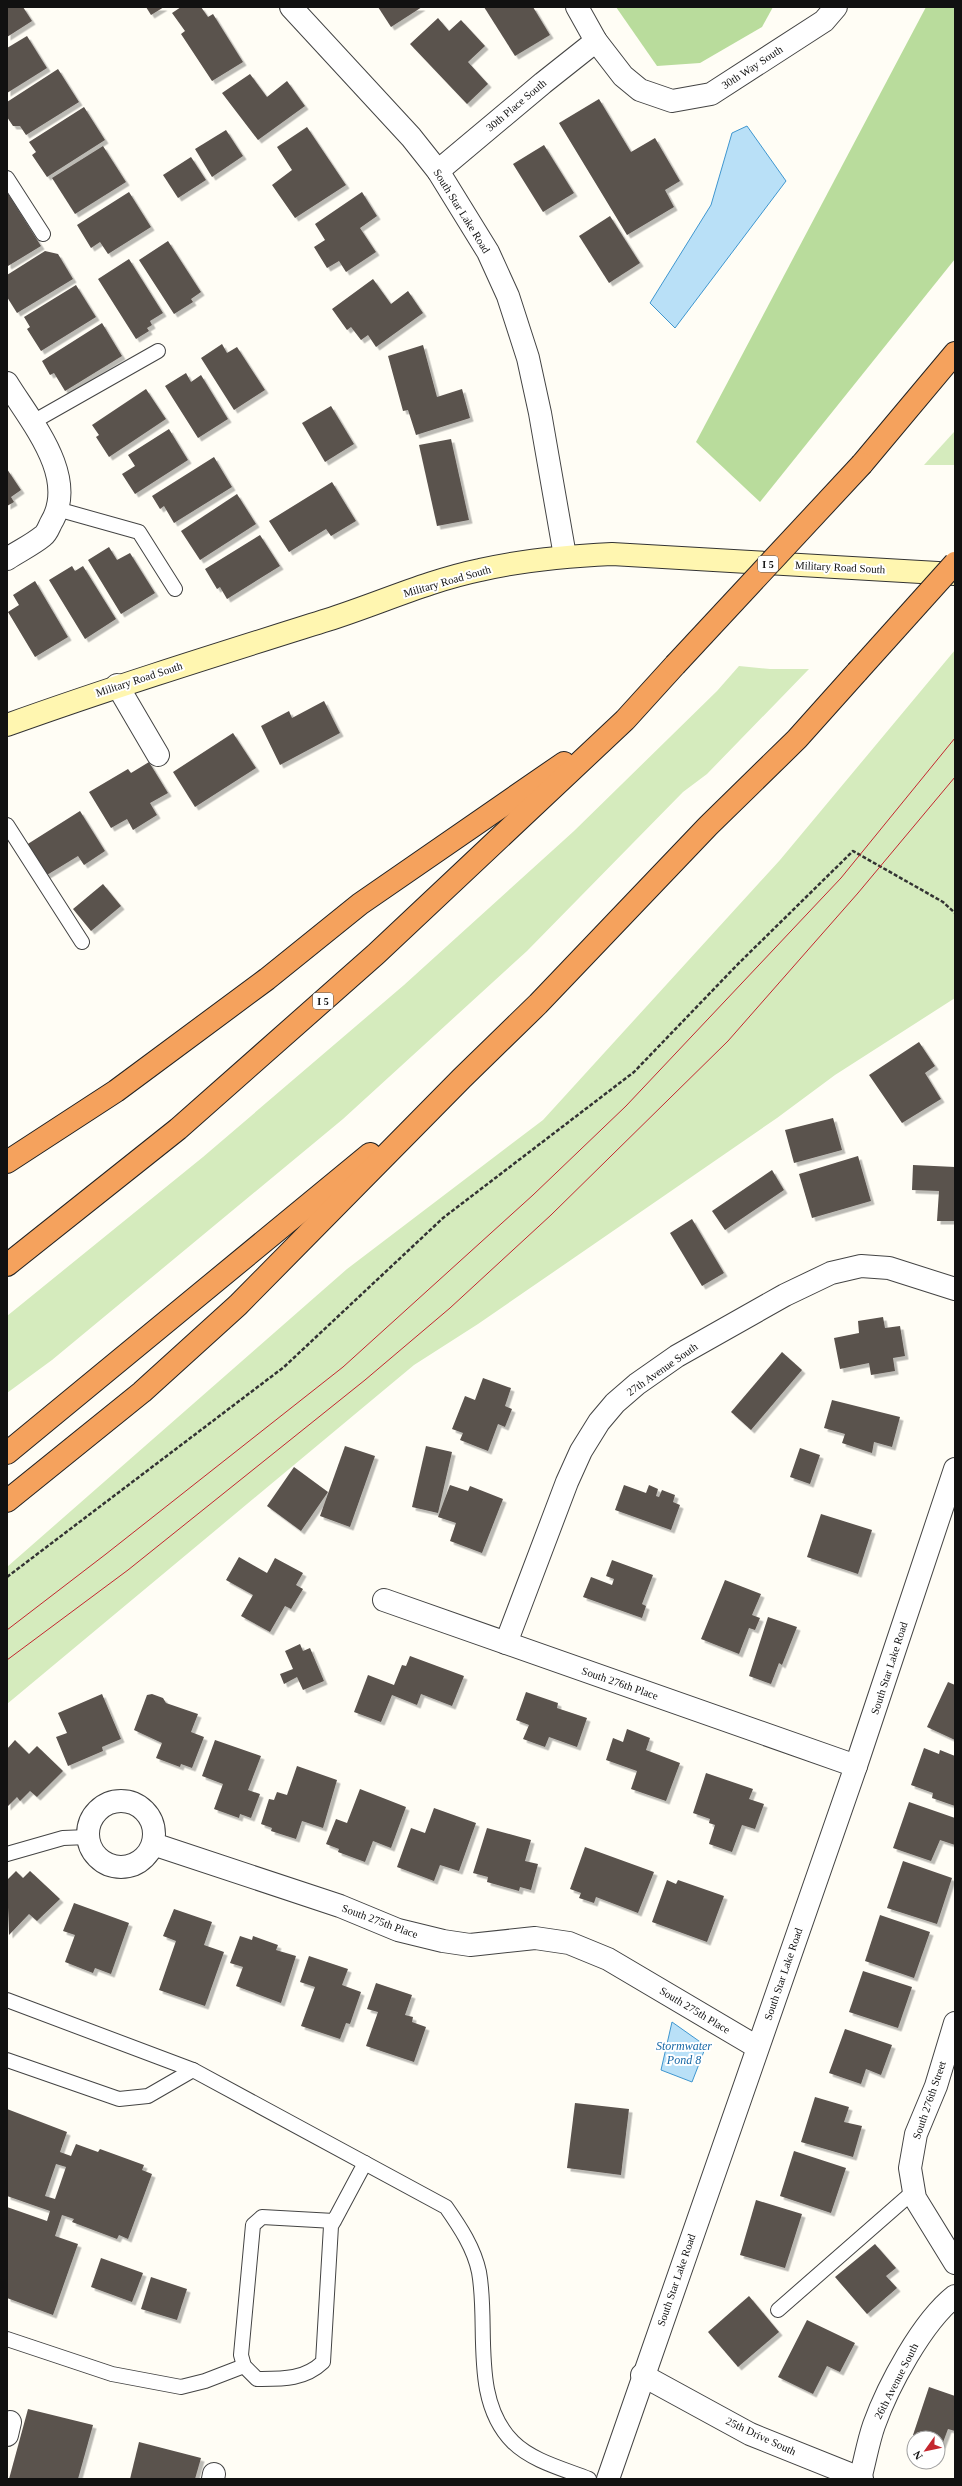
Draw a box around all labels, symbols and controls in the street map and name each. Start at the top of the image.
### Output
street label: 30th Way South [719,43,785,91]
street label: 30th Place South [484,76,549,134]
street label: South Star Lake Road [431,167,493,256]
road number: I 5 [758,556,778,572]
street label: Military Road South [795,559,886,575]
street label: Military Road South [402,563,493,599]
street label: Military Road South [94,659,184,699]
road number: I 5 [313,993,333,1009]
street label: 27th Avenue South [624,1340,700,1398]
street label: South Star Lake Road [868,1620,910,1716]
street label: South 276th Place [580,1664,660,1702]
street label: South 275th Place [340,1902,420,1940]
street label: South Star Lake Road [762,1926,805,2022]
street label: South 275th Place [658,1984,732,2036]
water label: Stormwater Pond 8 [656,2039,712,2067]
street label: South 276th Street [910,2059,948,2141]
street label: South Star Lake Road [655,2232,698,2328]
street label: 26th Avenue South [872,2341,921,2421]
street label: 25th Drive South [724,2415,798,2458]
north arrow [906,2430,946,2470]
text: N [910,2449,925,2462]

